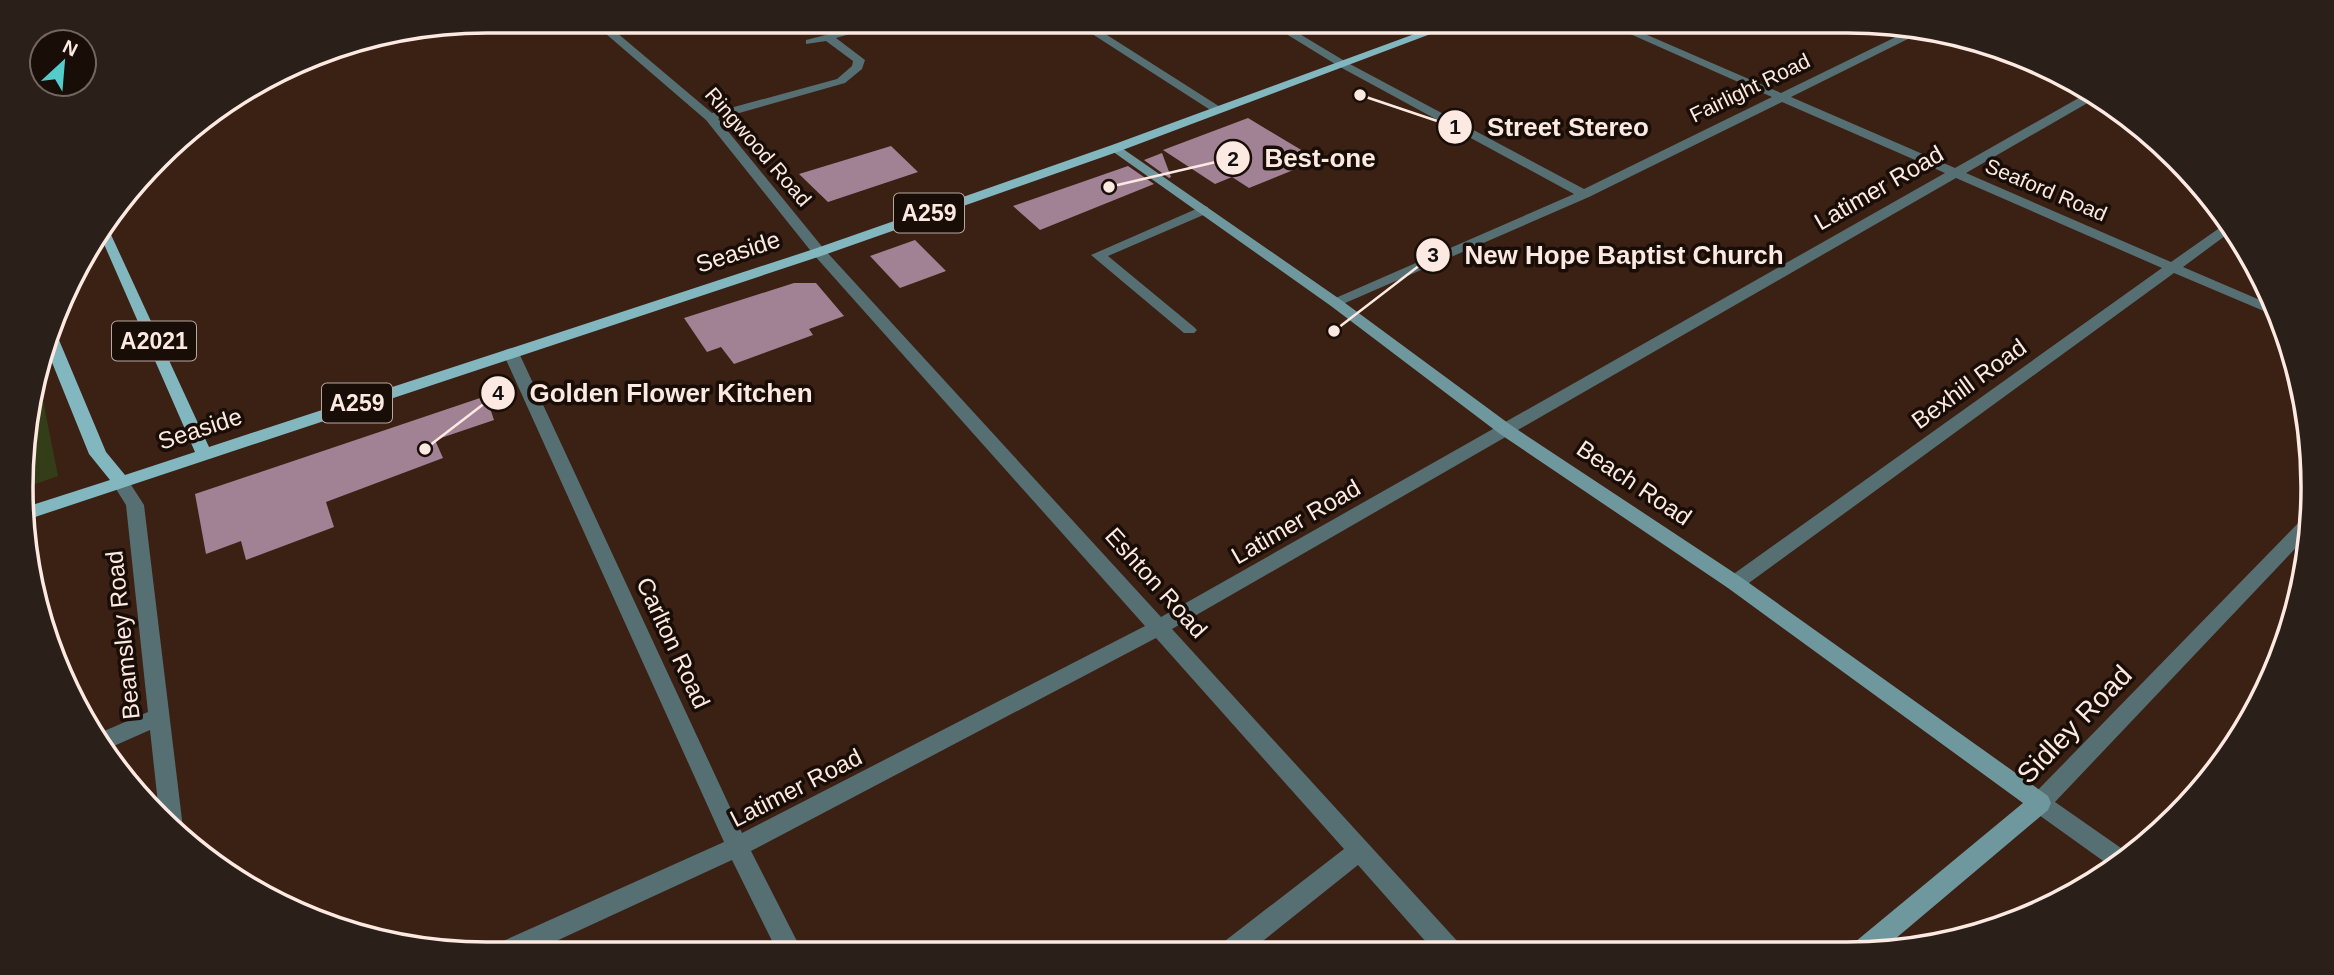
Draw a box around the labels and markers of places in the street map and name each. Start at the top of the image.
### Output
callout: Street Stereo [1438,103,1663,150]
callout: Best-one [1216,135,1390,182]
callout: New Hope Baptist Church [1416,231,1798,278]
callout: Golden Flower Kitchen [481,369,827,416]

